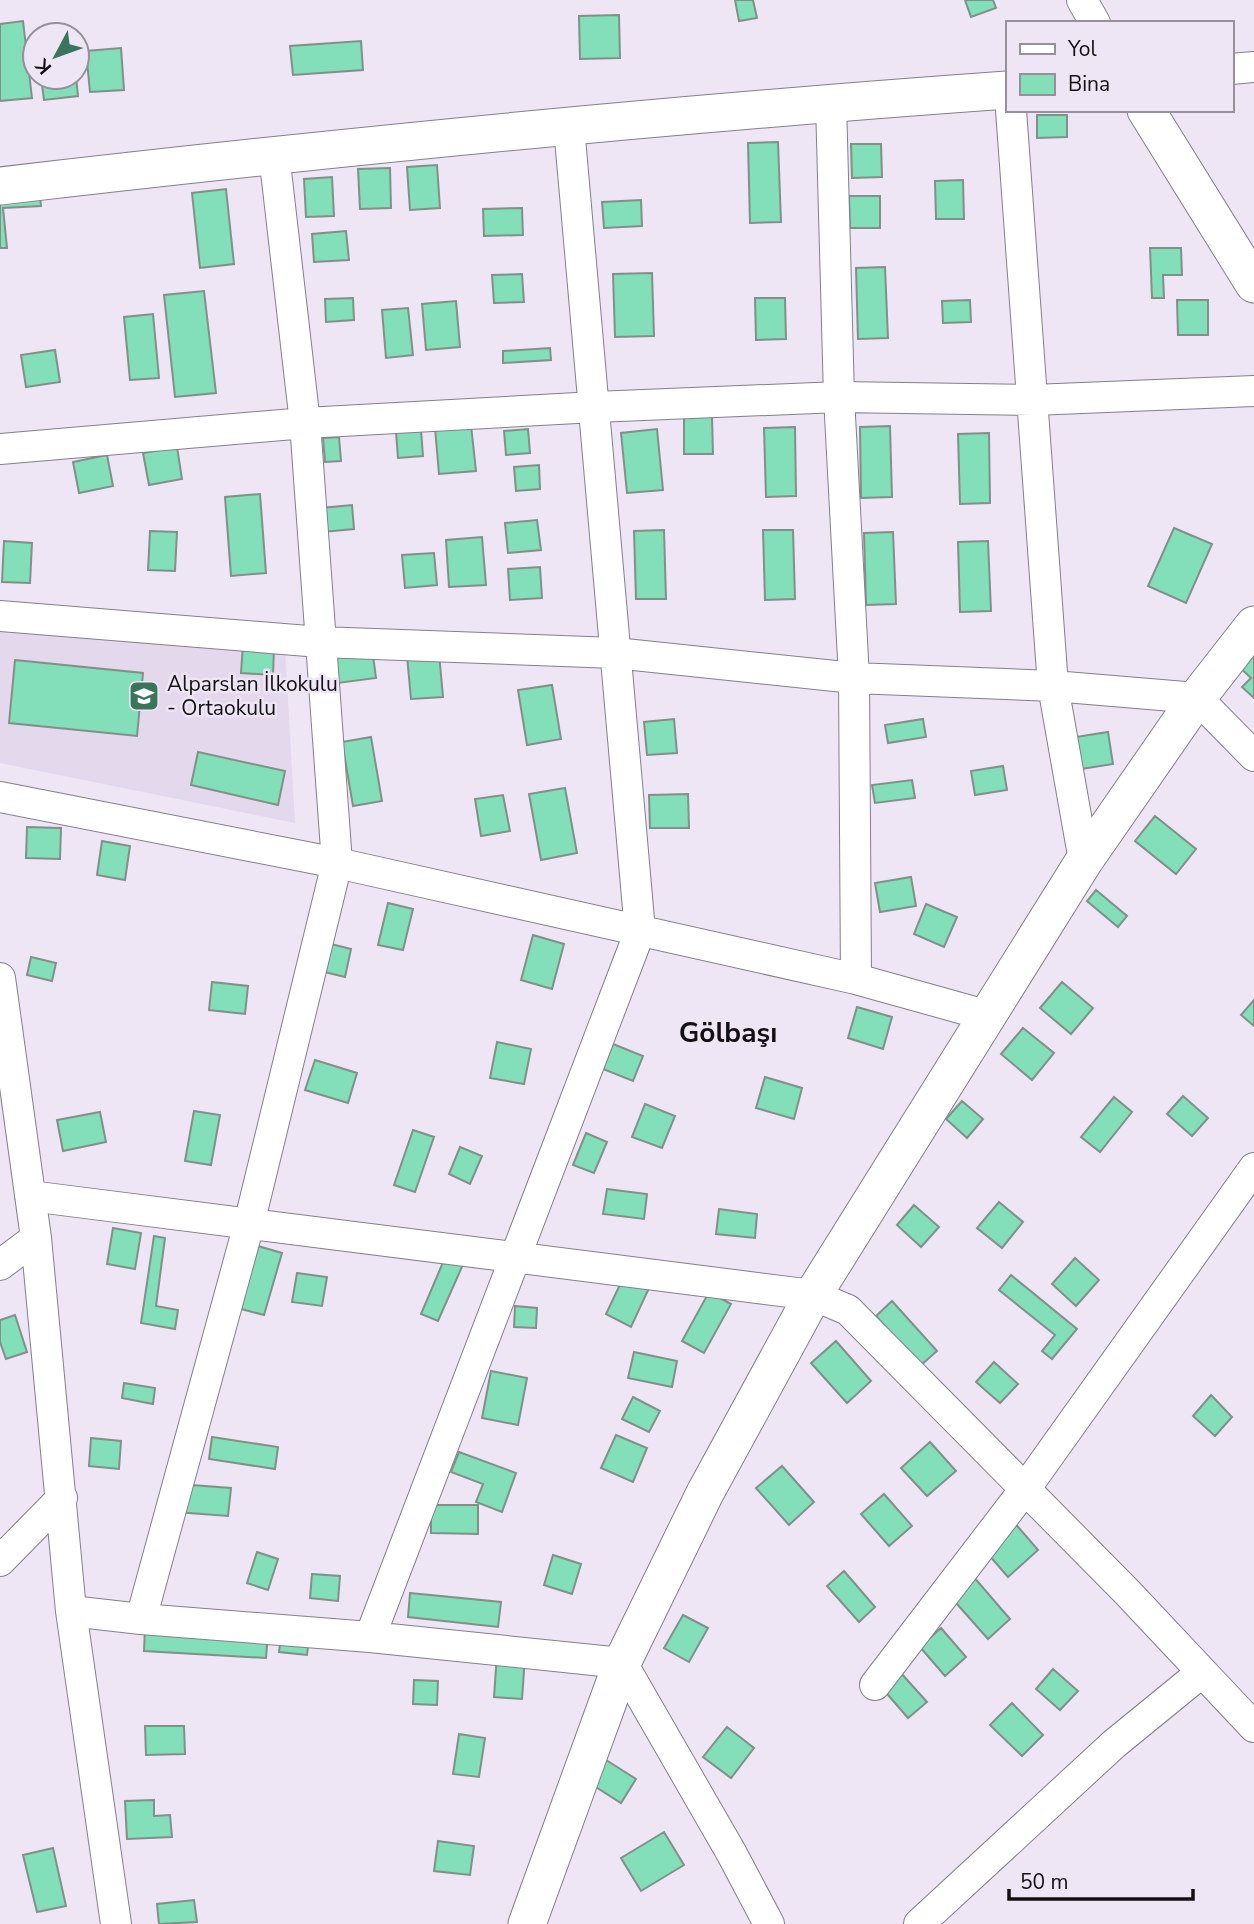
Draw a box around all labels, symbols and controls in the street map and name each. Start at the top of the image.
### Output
north arrow [21,21,91,91]
legend [1006,21,1233,112]
text: Yol [1067,35,1098,63]
text: K [29,52,58,80]
text: Bina [1068,70,1110,98]
place label: Alparslan İlkokulu - Ortaokulu [167,670,338,722]
school or university icon: Alparslan İlkokulu - Ortaokulu [127,679,161,713]
district label: Gölbaşı [679,1014,777,1052]
scale bar [1009,1857,1193,1901]
text: 50 m [1020,1868,1069,1896]

